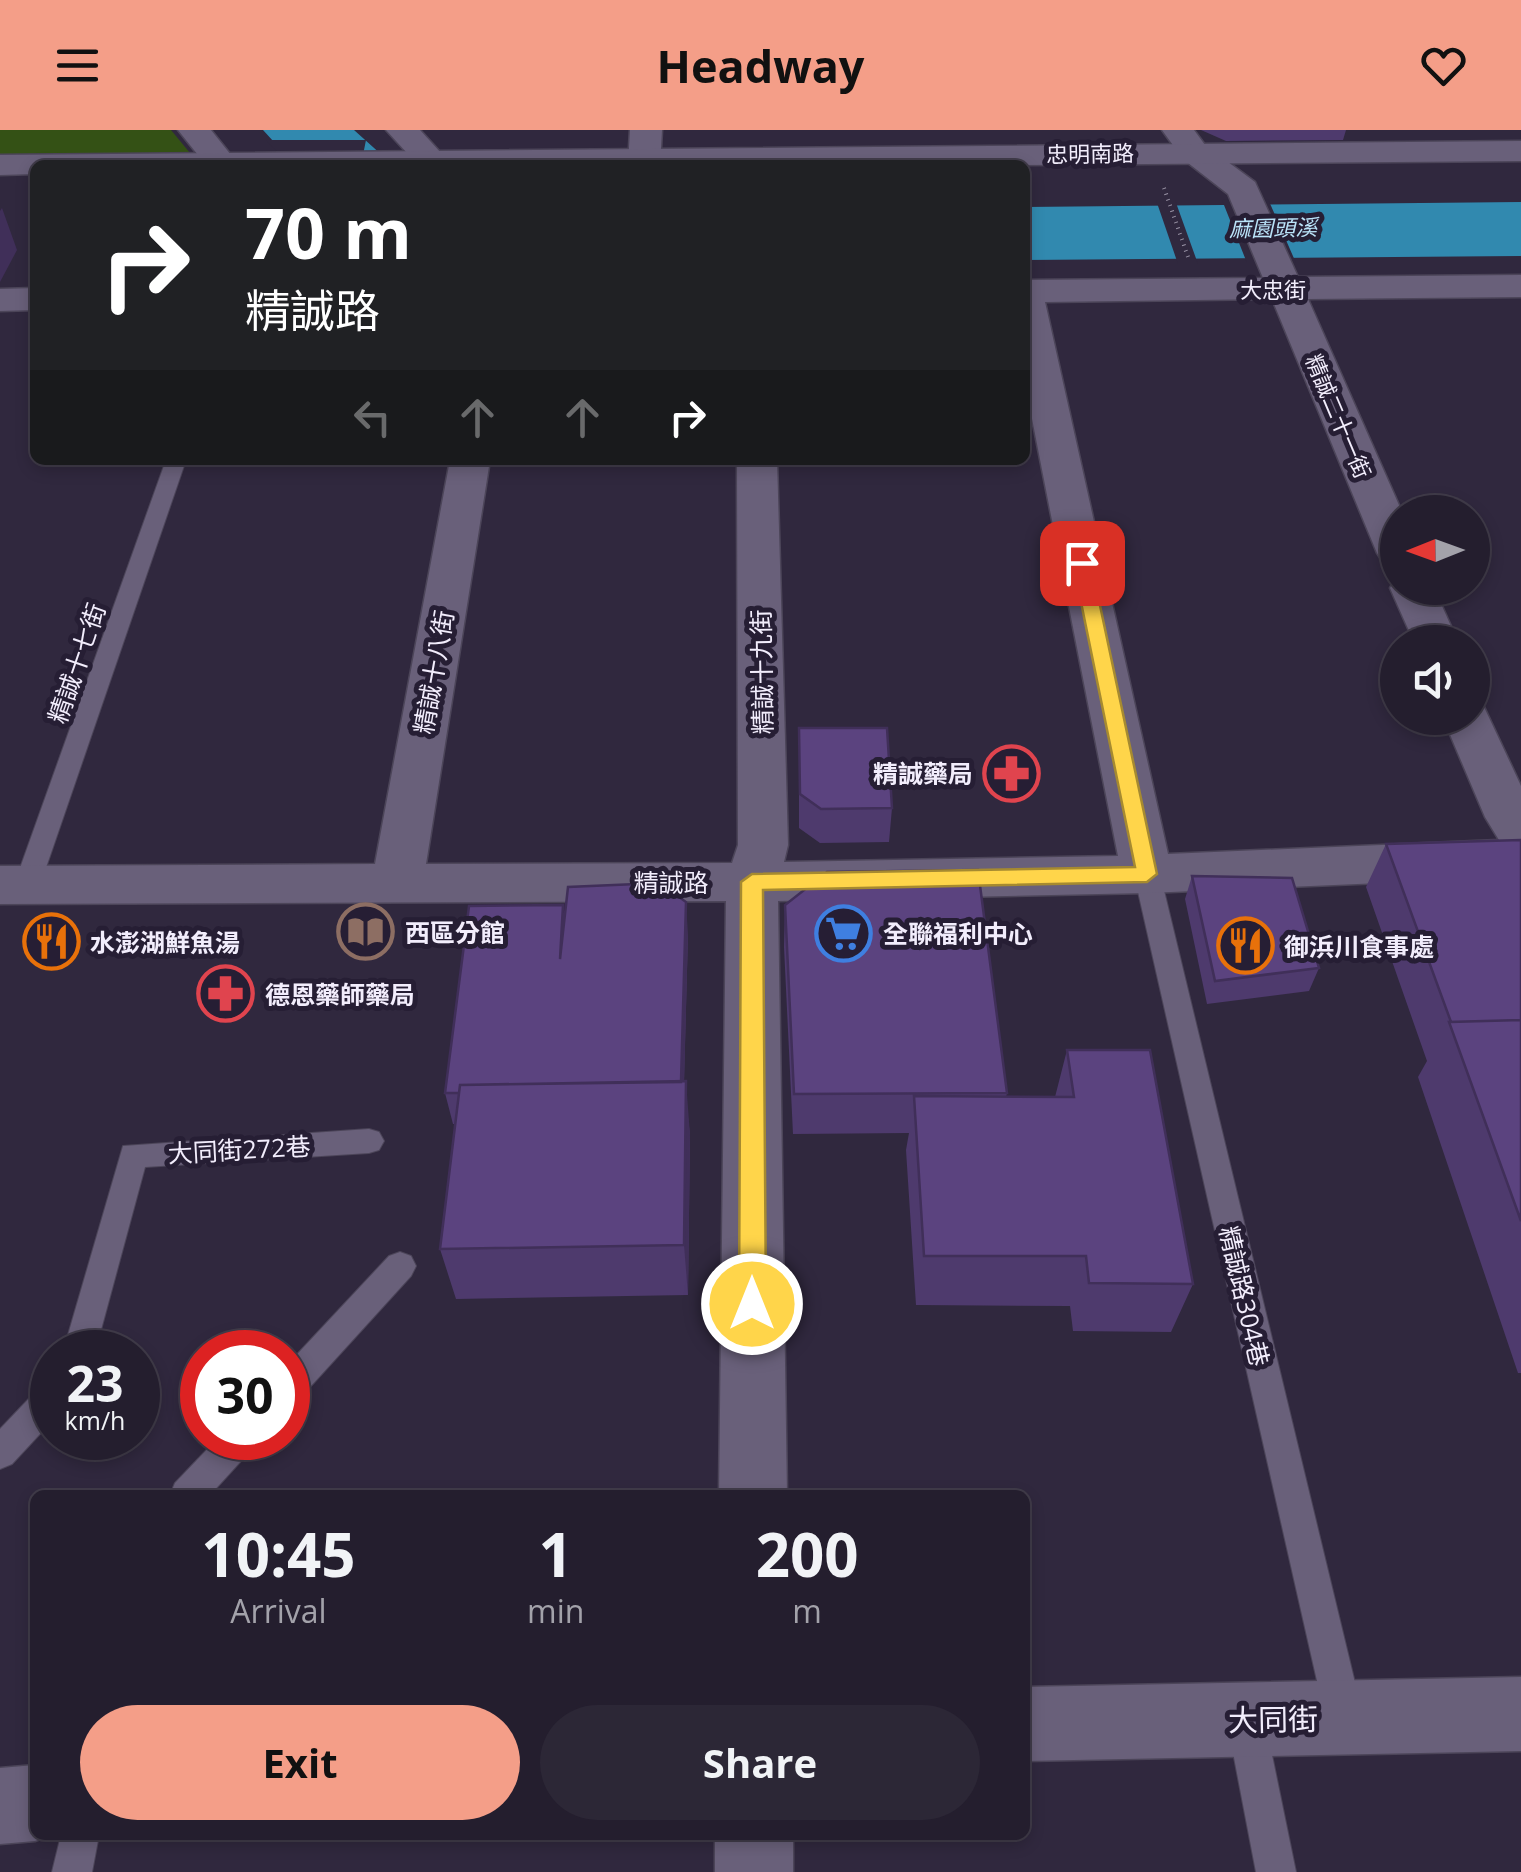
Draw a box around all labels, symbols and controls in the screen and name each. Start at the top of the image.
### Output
text: Headway [657,35,864,96]
icon: menu [50,38,105,93]
icon: heart [1416,38,1471,93]
street label: 忠明南路 [1046,137,1134,169]
text: 70 m [245,184,412,280]
icon: right [80,200,210,330]
water label: 麻園頭溪 [1229,211,1320,243]
street label: 大忠街 [1240,274,1306,304]
text: 精誠路 [245,279,380,340]
street label: 精誠二十一街 [1299,349,1379,483]
icon: left [345,390,400,445]
icon: ahead [450,390,505,445]
icon: ahead [555,390,610,445]
icon: right [660,390,715,445]
north arrow [1380,495,1490,605]
map controls [1380,495,1490,735]
pin [1040,521,1125,606]
icon: arrive [1055,536,1110,591]
street label: 精誠十七街 [40,598,112,728]
street label: 精誠十八街 [405,607,461,737]
street label: 精誠十九街 [743,609,779,735]
button: sound [1380,625,1490,735]
pharmacy icon: 精誠藥局 [982,743,1042,803]
place label: 精誠藥局 [873,756,973,790]
street label: 精誠路 [633,865,709,899]
library icon: 西區分館 [336,902,396,962]
supermarket icon: 全聯福利中心 [814,903,874,963]
restaurant icon: 水澎湖鮮魚湯 [21,912,81,972]
place label: 西區分館 [405,915,505,949]
place label: 全聯福利中心 [883,916,1033,950]
restaurant icon: 御浜川食事處 [1215,916,1275,976]
place label: 水澎湖鮮魚湯 [90,925,240,959]
place label: 御浜川食事處 [1284,929,1434,963]
pharmacy icon: 德恩藥師藥局 [196,964,256,1024]
place label: 德恩藥師藥局 [265,977,415,1011]
street label: 大同街272巷 [167,1128,311,1170]
street label: 精誠路304巷 [1212,1223,1278,1369]
position arrow [700,1252,804,1356]
speed limit sign: 30 [180,1330,310,1460]
text: 23 [66,1349,124,1417]
text: km/h [65,1403,125,1437]
text: 10:45 [201,1513,356,1595]
text: 1 [539,1513,573,1595]
text: 200 [756,1513,859,1595]
text: Arrival [230,1589,327,1632]
text: min [527,1589,584,1632]
text: m [792,1589,822,1632]
street label: 大同街 [1228,1698,1318,1740]
button: Exit [80,1705,520,1820]
button: Share [540,1705,980,1820]

